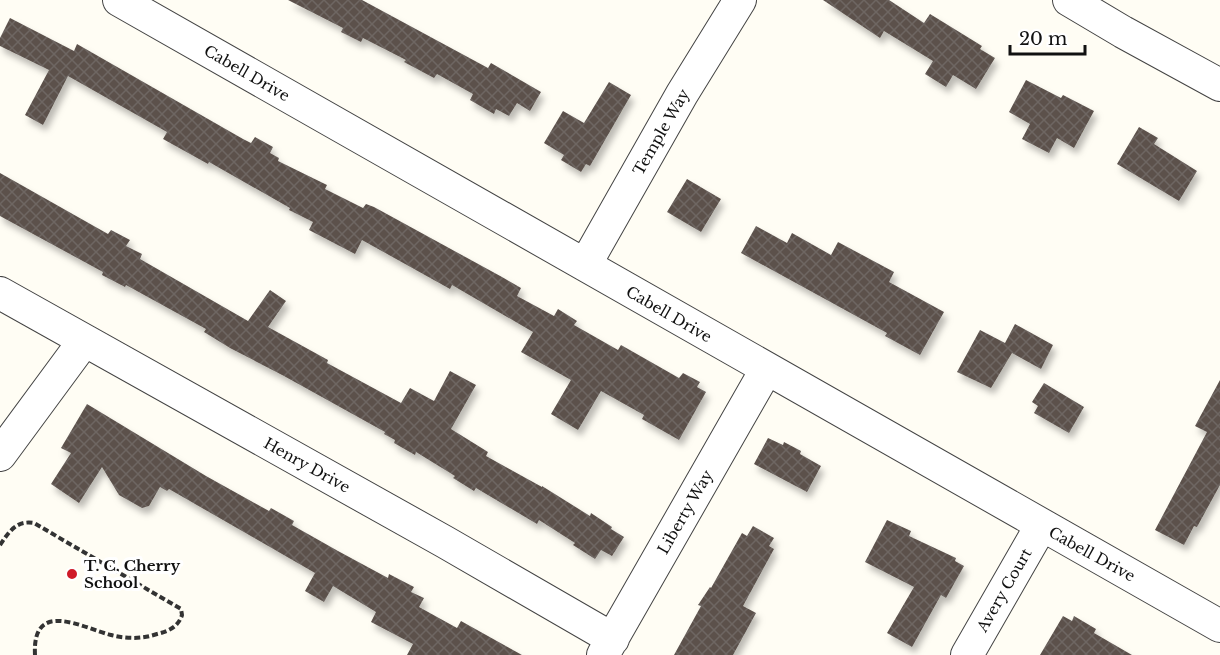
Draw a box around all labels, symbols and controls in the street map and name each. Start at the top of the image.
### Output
scale bar [1010,18,1085,56]
text: 20 m [1019,28,1067,50]
street label: Cabell Drive [201,41,293,105]
street label: Temple Way [629,85,694,178]
street label: Cabell Drive [623,282,715,346]
street label: Henry Drive [260,433,354,497]
street label: Liberty Way [653,466,717,557]
street label: Cabell Drive [1046,522,1138,586]
street label: Avery Court [972,544,1036,636]
place label: T. C. Cherry School [84,556,180,592]
marker: T. C. Cherry School [65,567,79,581]

